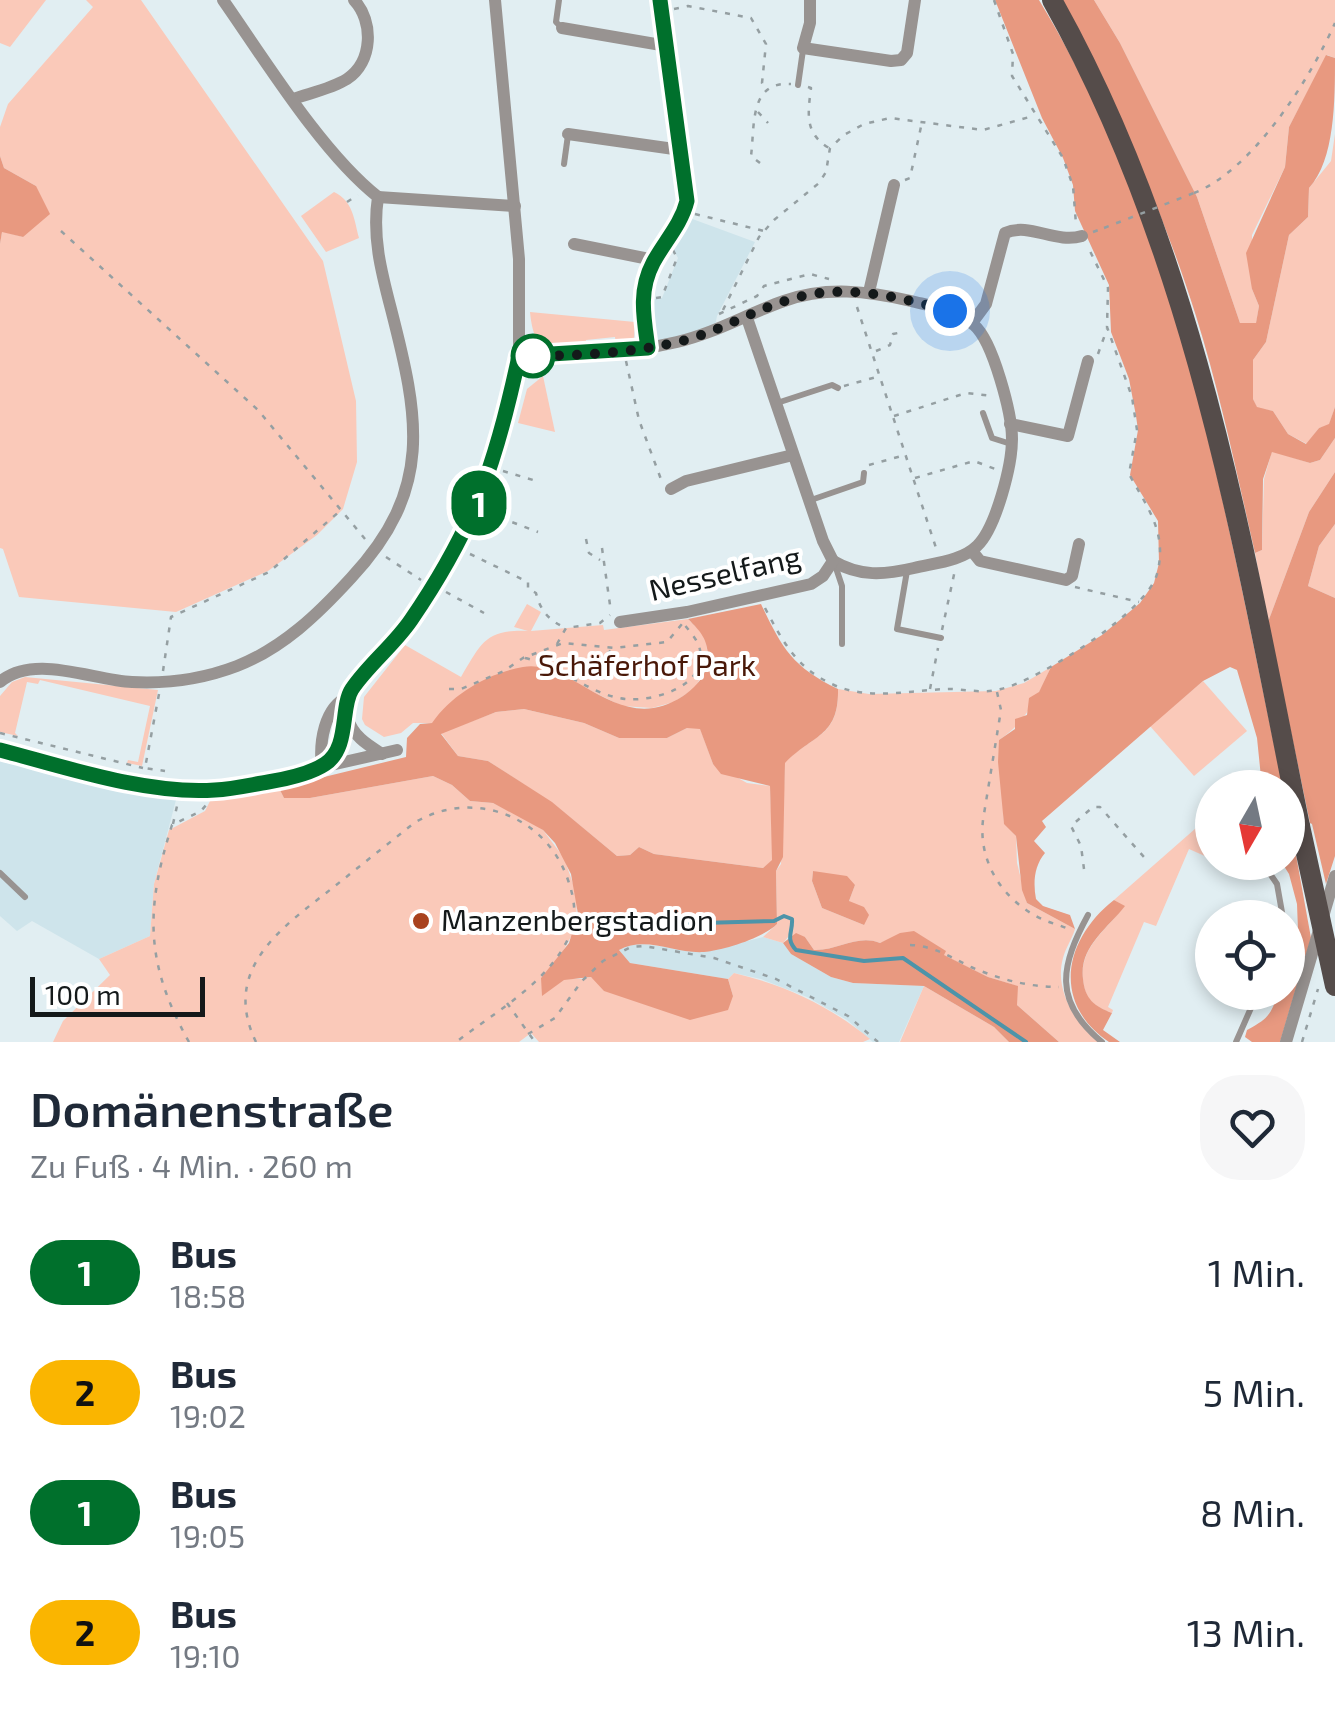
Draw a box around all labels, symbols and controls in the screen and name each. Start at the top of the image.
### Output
your location [925,286,975,336]
unlabelled marker [512,335,554,377]
line badge: 1 [446,470,512,536]
text: 1 [471,482,487,524]
street label: Nesselfang [645,537,804,607]
park label: Schäferhof Park [538,646,756,682]
north arrow [1195,770,1305,880]
map controls [1195,770,1305,1010]
button: locate [1195,900,1305,1010]
place label: Manzenbergstadion [441,901,714,937]
marker: Manzenbergstadion [410,910,432,932]
scale bar [30,972,205,1016]
text: 100 m [45,977,121,1011]
button: heart [1200,1075,1305,1180]
text: Domänenstraße [30,1079,393,1137]
text: Zu Fuß · 4 Min. · 260 m [30,1146,353,1184]
text: Bus [170,1230,237,1276]
text: 1 Min. [1208,1249,1305,1295]
text: 1 [77,1251,93,1293]
text: 18:58 [170,1276,246,1314]
text: Bus [170,1350,237,1396]
text: 5 Min. [1203,1369,1305,1415]
text: 2 [75,1371,95,1413]
text: 19:02 [170,1396,246,1434]
text: Bus [170,1470,237,1516]
text: 8 Min. [1200,1489,1305,1535]
text: 1 [77,1491,93,1533]
text: 19:05 [170,1516,245,1554]
text: Bus [170,1590,237,1636]
text: 13 Min. [1187,1609,1305,1655]
text: 2 [75,1611,95,1653]
text: 19:10 [170,1636,241,1674]

